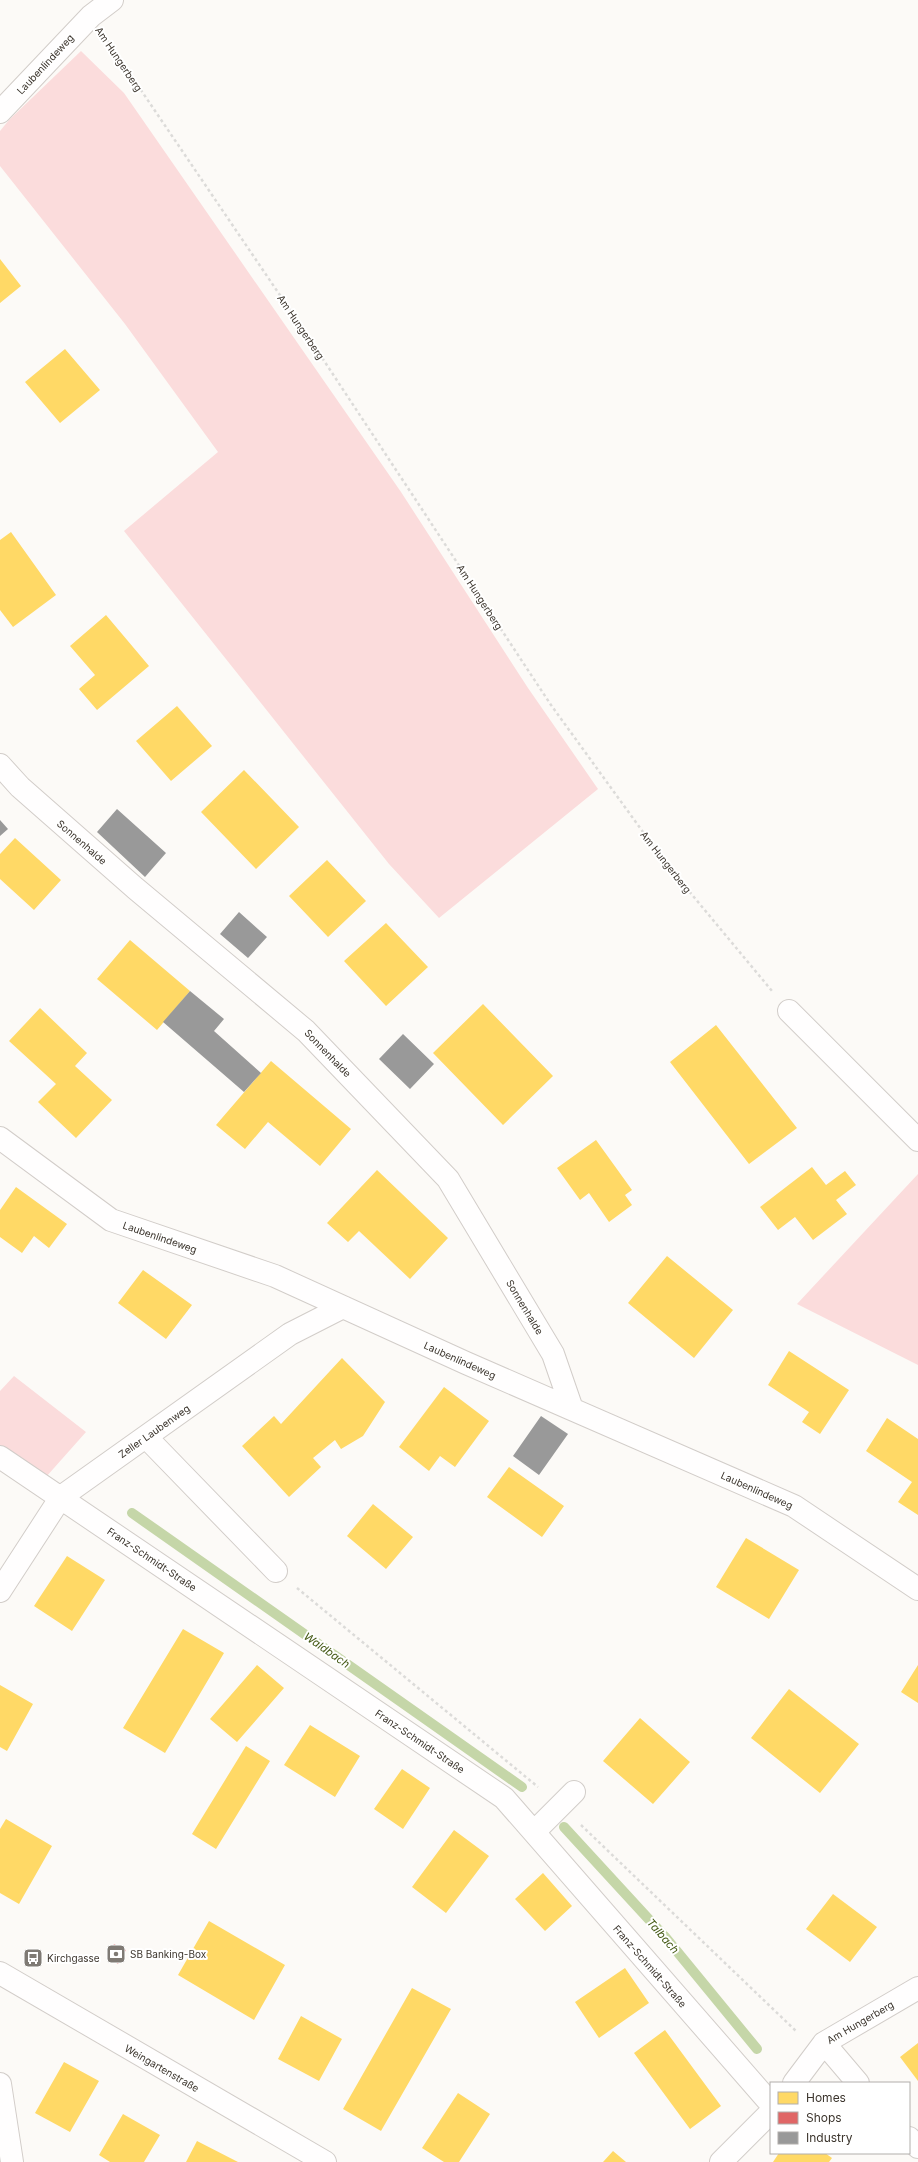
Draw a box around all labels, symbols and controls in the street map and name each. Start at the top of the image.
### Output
street label: Am Hungerberg [93,24,145,94]
street label: Laubenlindeweg [14,32,76,96]
street label: Am Hungerberg [275,292,327,362]
street label: Am Hungerberg [454,562,506,632]
street label: Sonnenhalde [55,817,109,867]
street label: Am Hungerberg [638,829,694,895]
street label: Sonnenhalde [302,1027,354,1080]
street label: Laubenlindeweg [121,1219,199,1255]
street label: Sonnenhalde [504,1277,546,1337]
street label: Laubenlindeweg [422,1339,498,1381]
street label: Zeller Laubenweg [116,1402,192,1460]
street label: Laubenlindeweg [719,1469,795,1511]
street label: Franz-Schmidt-Straße [105,1525,199,1593]
water label: Waldbach [301,1629,353,1671]
street label: Franz-Schmidt-Straße [373,1707,467,1775]
water label: Talbach [644,1916,682,1957]
street label: Franz-Schmidt-Straße [611,1922,689,2010]
bank icon: SB Banking-Box [105,1943,127,1965]
bus stop icon: Kirchgasse [22,1947,44,1969]
place label: SB Banking-Box [130,1948,207,1960]
place label: Kirchgasse [47,1952,100,1964]
street label: Am Hungerberg [824,1998,896,2046]
street label: Weingartenstraße [123,2042,202,2094]
legend [770,2082,910,2154]
text: Homes [806,2090,846,2105]
text: Shops [806,2110,842,2125]
text: Industry [806,2130,853,2145]

